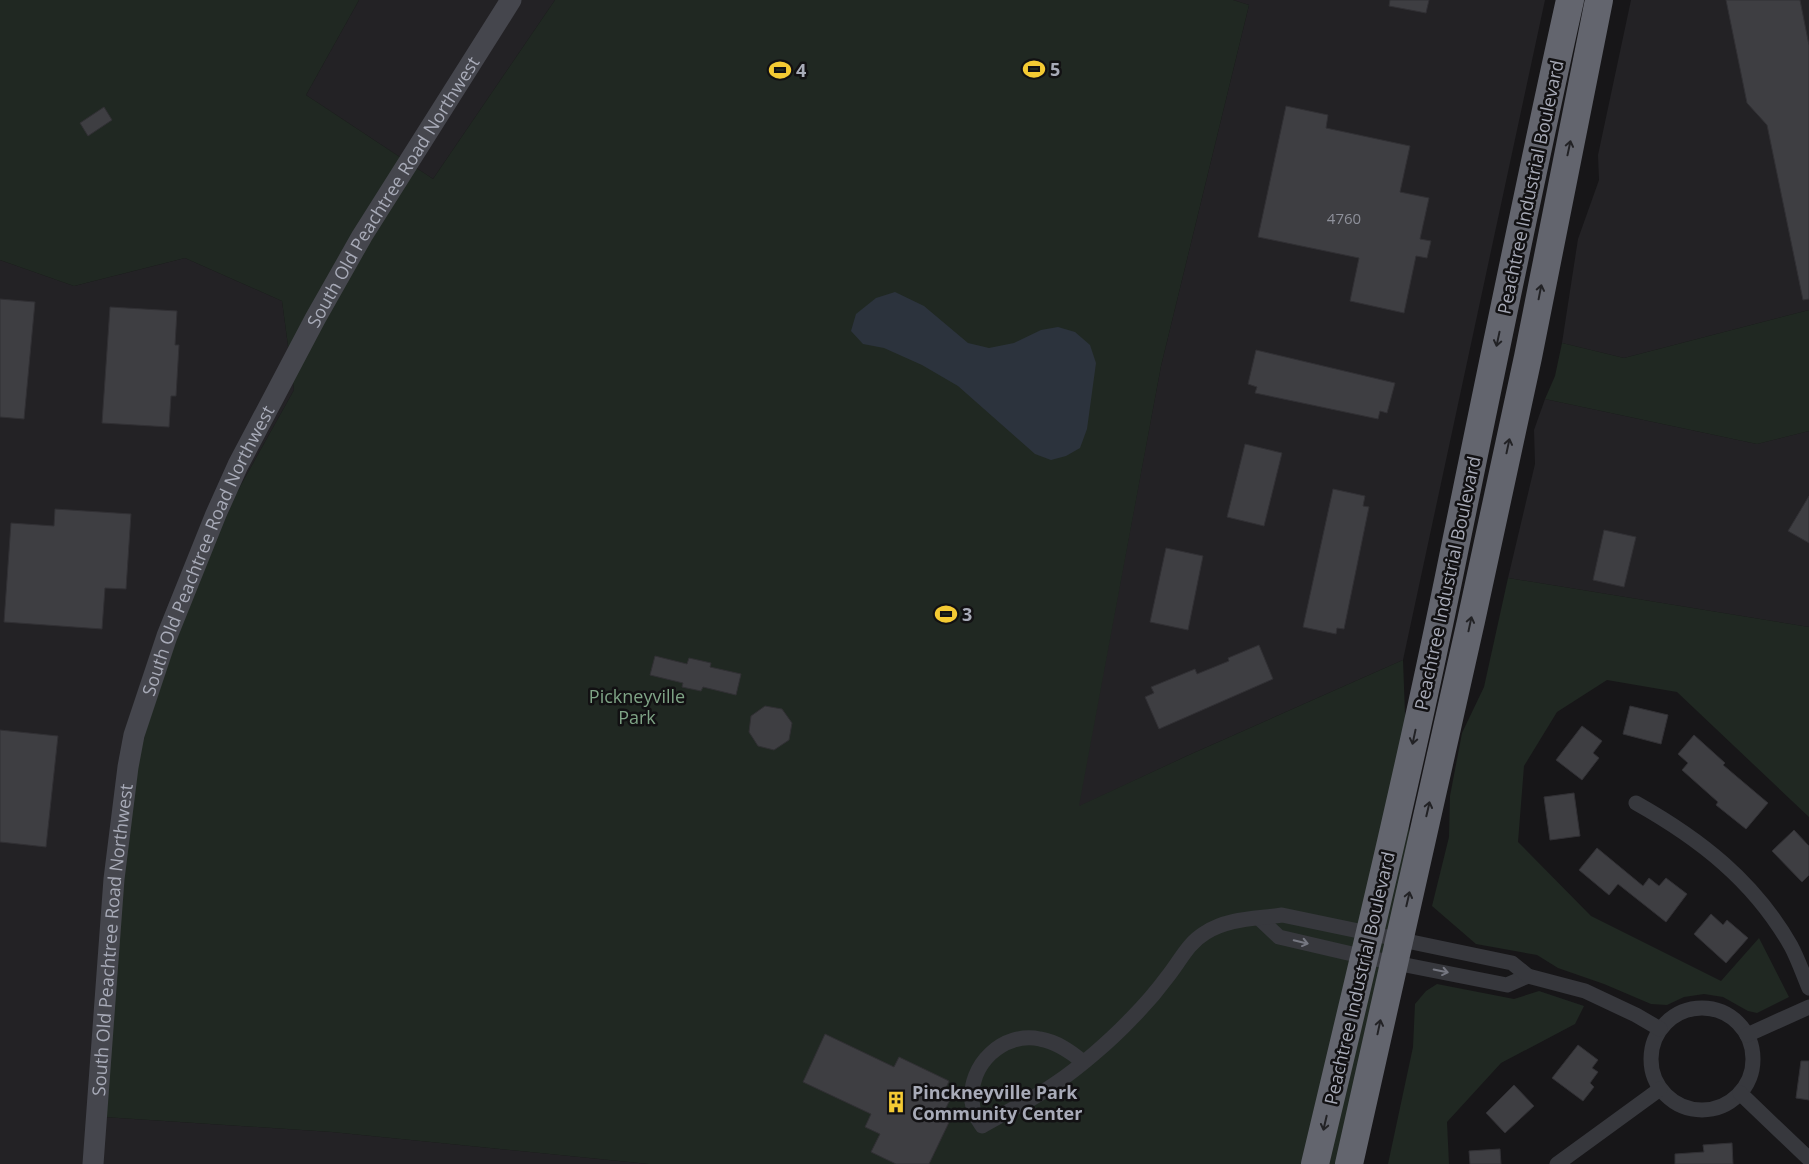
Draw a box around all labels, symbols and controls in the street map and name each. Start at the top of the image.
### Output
street label: South Old Peachtree Road Northwest [301,52,485,331]
sports icon: 5 [1021,56,1047,82]
sports icon: 4 [767,57,793,83]
place label: 5 [1050,57,1060,81]
place label: 4 [796,58,806,82]
street label: Peachtree Industrial Boulevard [1491,58,1569,316]
one-way arrow [1565,141,1574,157]
house number: 4760 [1327,208,1361,228]
one-way arrow [1536,284,1546,300]
one-way arrow [1493,330,1502,346]
street label: South Old Peachtree Road Northwest [136,401,279,699]
one-way arrow [1504,439,1513,455]
street label: Peachtree Industrial Boulevard [1408,454,1486,712]
sports icon: 3 [933,601,959,627]
place label: 3 [962,602,972,626]
one-way arrow [1466,616,1475,632]
park label: Pickneyville Park [589,684,685,729]
one-way arrow [1408,729,1418,745]
street label: South Old Peachtree Road Northwest [86,782,138,1097]
one-way arrow [1424,802,1433,818]
street label: Peachtree Industrial Boulevard [1318,849,1400,1107]
one-way arrow [1404,891,1413,907]
one-way arrow [1292,938,1308,947]
one-way arrow [1433,967,1449,977]
one-way arrow [1375,1019,1384,1035]
place label: Pinckneyville Park Community Center [912,1080,1082,1125]
building icon: Pinckneyville Park Community Center [883,1089,909,1115]
one-way arrow [1320,1115,1329,1131]

